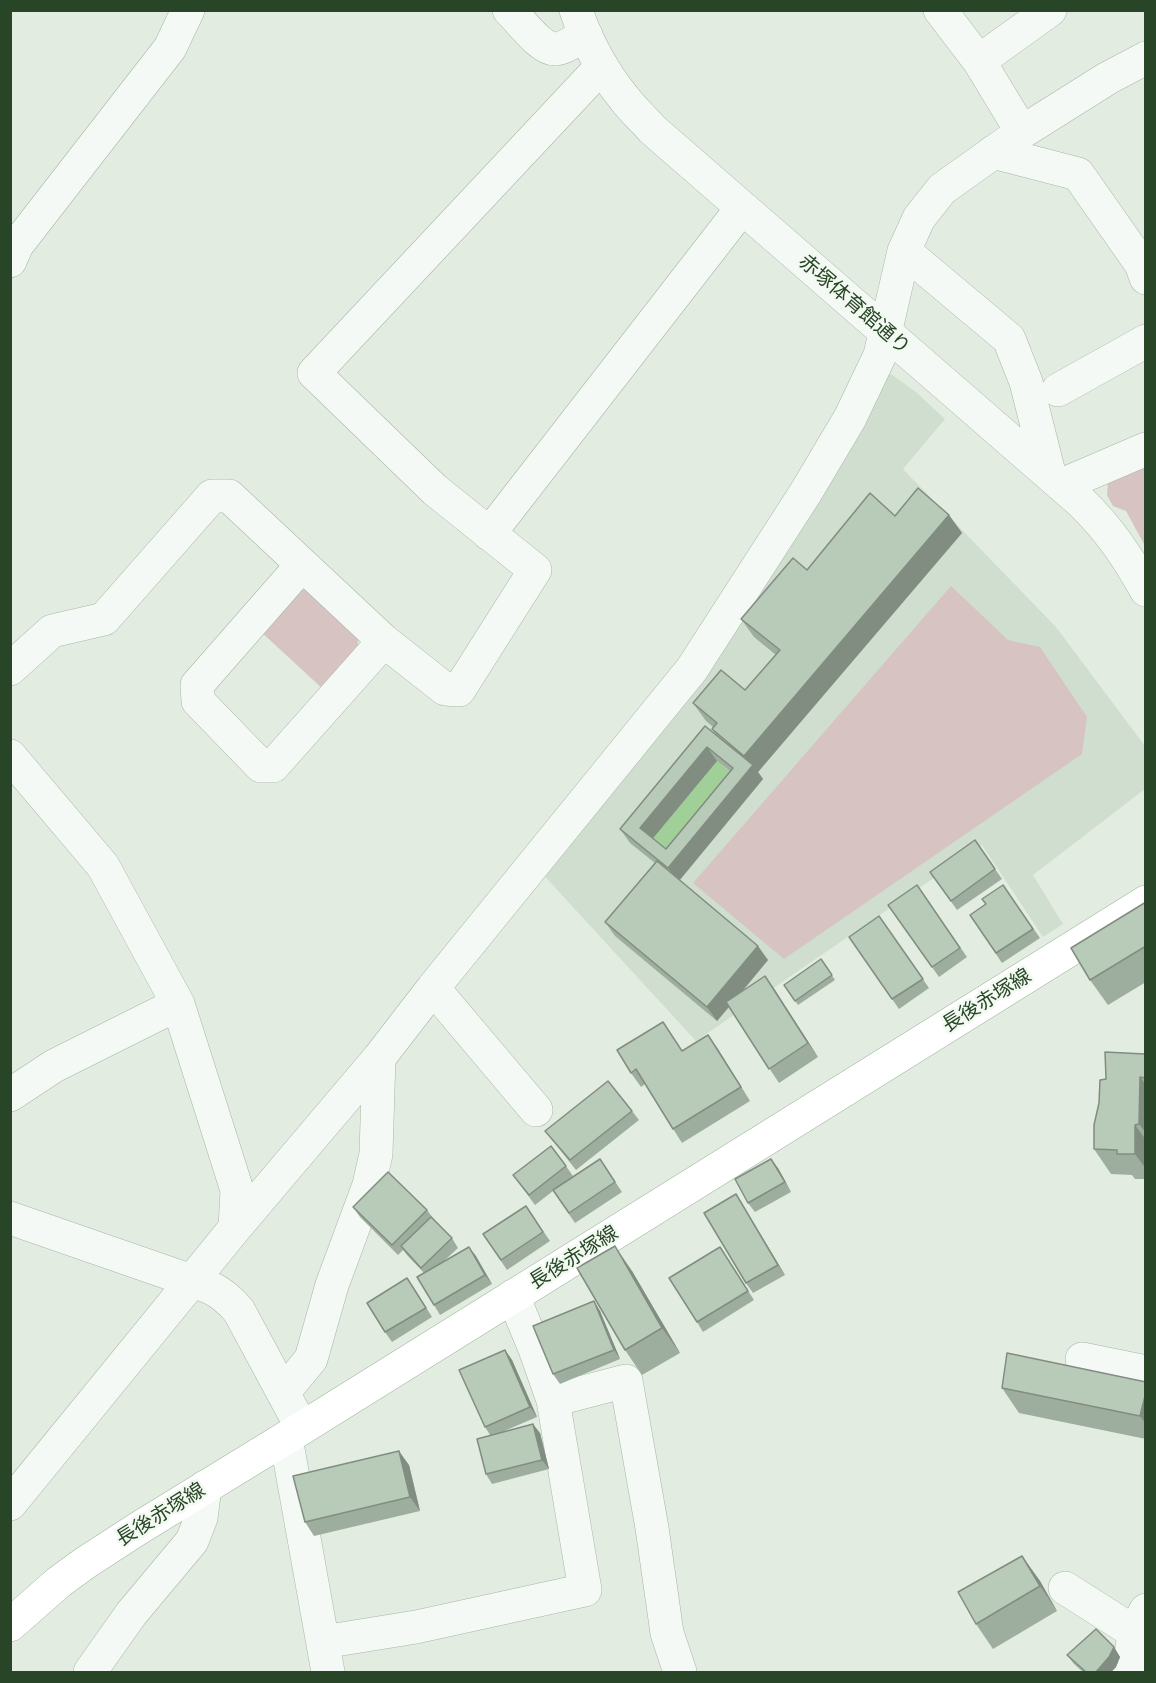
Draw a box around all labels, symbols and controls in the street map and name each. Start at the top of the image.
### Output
street label: 赤塚体育館通り [793,250,915,360]
street label: 長後赤塚線 [938,964,1036,1038]
street label: 長後赤塚線 [525,1221,623,1295]
street label: 長後赤塚線 [112,1478,210,1552]

